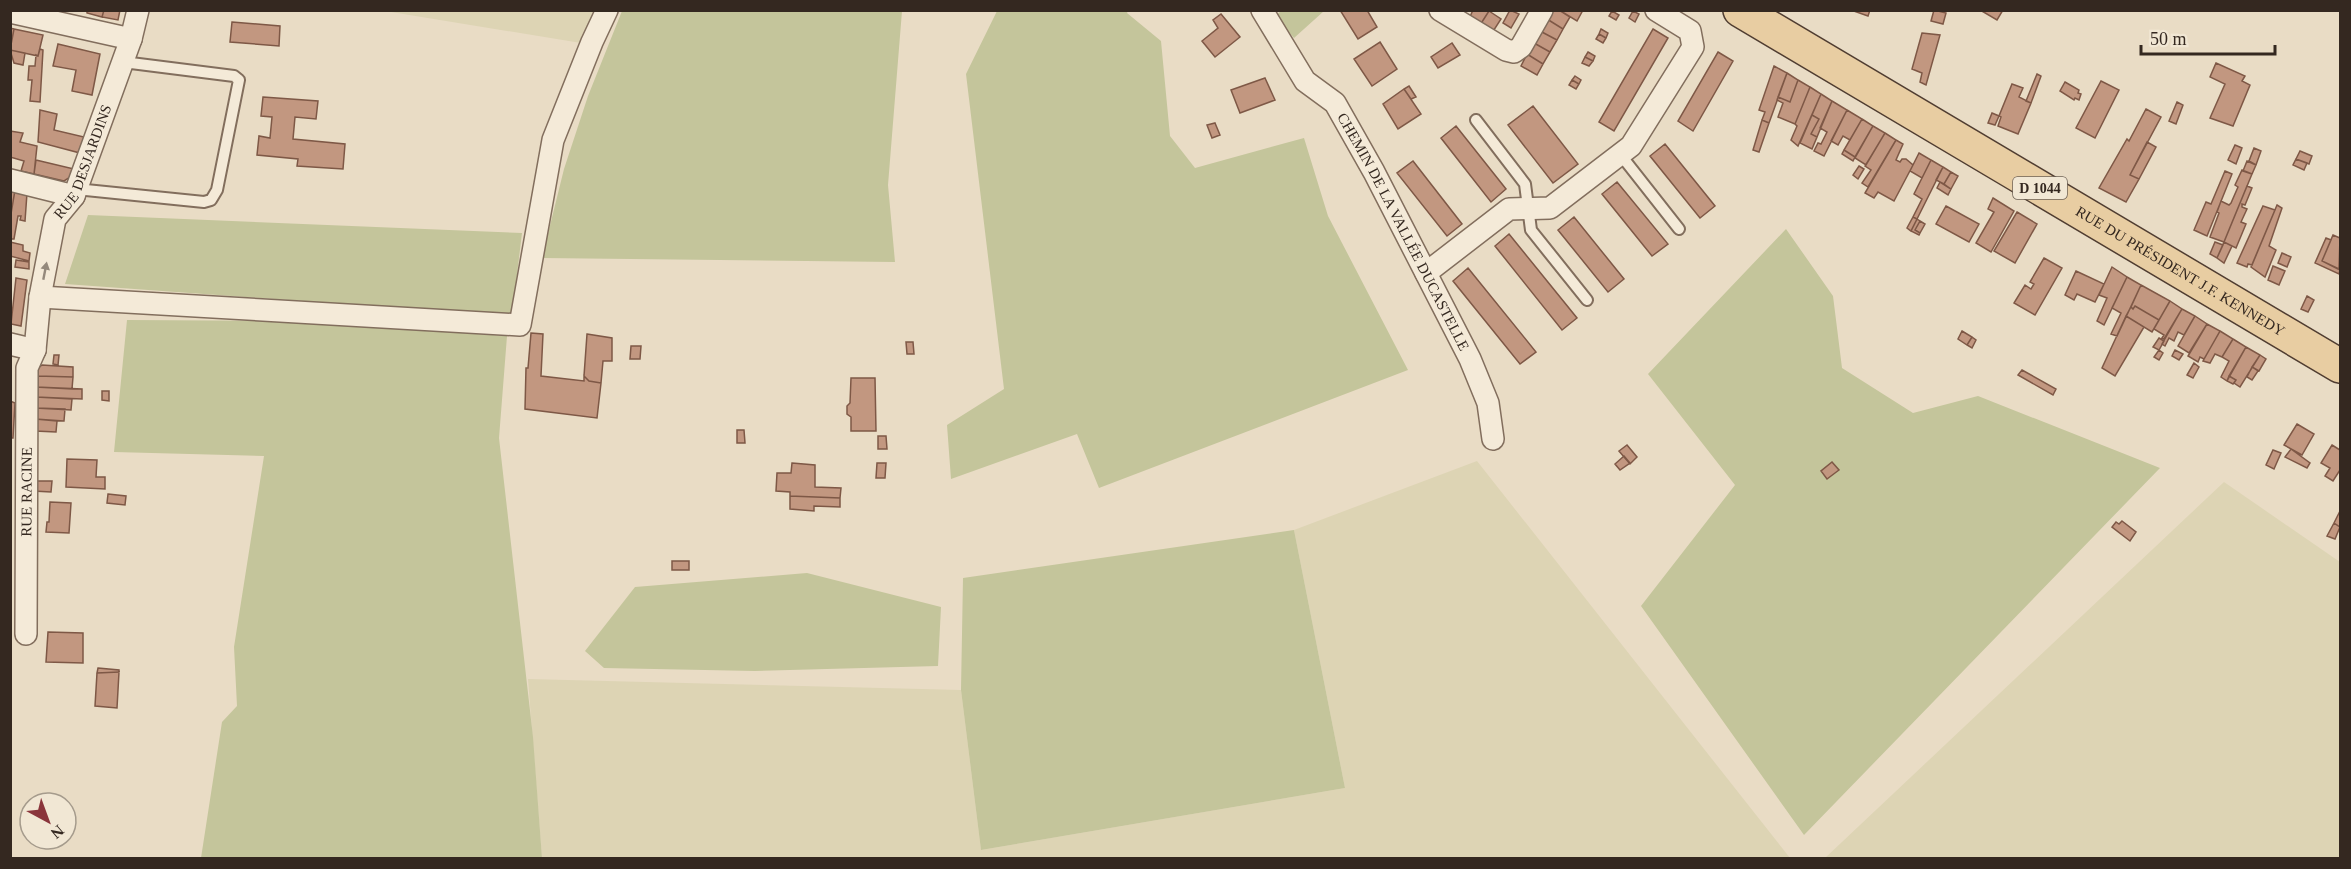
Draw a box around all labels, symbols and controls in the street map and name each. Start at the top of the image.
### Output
scale bar [2141,18,2274,56]
text: 50 m [2150,29,2187,49]
street label: RUE DESJARDINS [51,102,115,222]
street label: CHEMIN DE LA VALLÉE DUCASTELLE [1334,110,1472,353]
road number: D 1044 [2013,177,2067,199]
street label: RUE DU PRÉSIDENT J.F. KENNEDY [2073,203,2288,340]
one-way arrow [41,261,50,280]
street label: RUE RACINE [18,447,35,537]
north arrow [18,791,78,851]
text: N [47,822,67,842]

